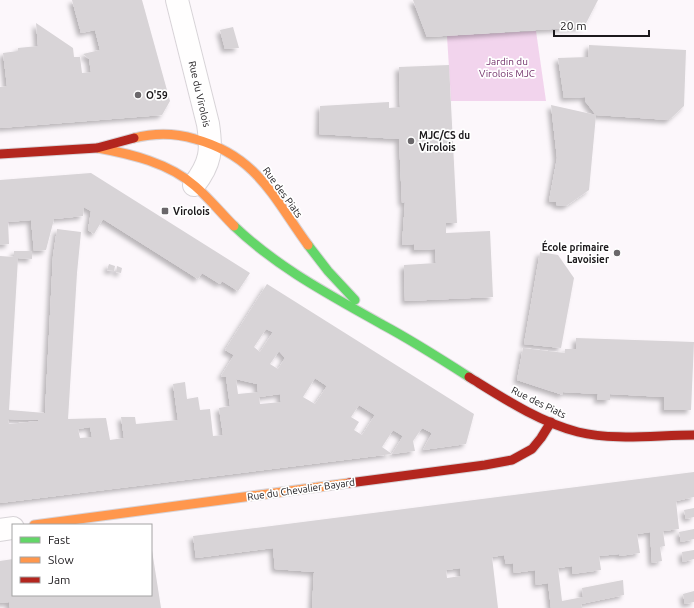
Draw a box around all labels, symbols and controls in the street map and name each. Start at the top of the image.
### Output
scale bar [554,12,649,38]
text: 20 m [560,19,587,32]
park label: Jardin du Virolois MJC [479,56,535,79]
street label: Rue du Virolois [187,60,212,128]
marker: O'59 [133,90,143,100]
place label: O'59 [146,90,168,101]
place label: MJC/CS du Virolois [419,130,470,153]
marker: MJC/CS du Virolois [406,136,416,146]
street label: Rue des Piats [261,165,305,220]
marker: Virolois [160,206,170,216]
place label: Virolois [173,206,210,217]
place label: École primaire Lavoisier [542,240,610,265]
marker: École primaire Lavoisier [612,248,622,258]
street label: Rue des Piats [510,384,568,420]
street label: Rue du Chevalier Bayard [246,476,356,503]
legend [12,524,152,596]
text: Fast [48,533,70,546]
text: Slow [48,553,74,566]
text: Jam [48,573,70,586]

